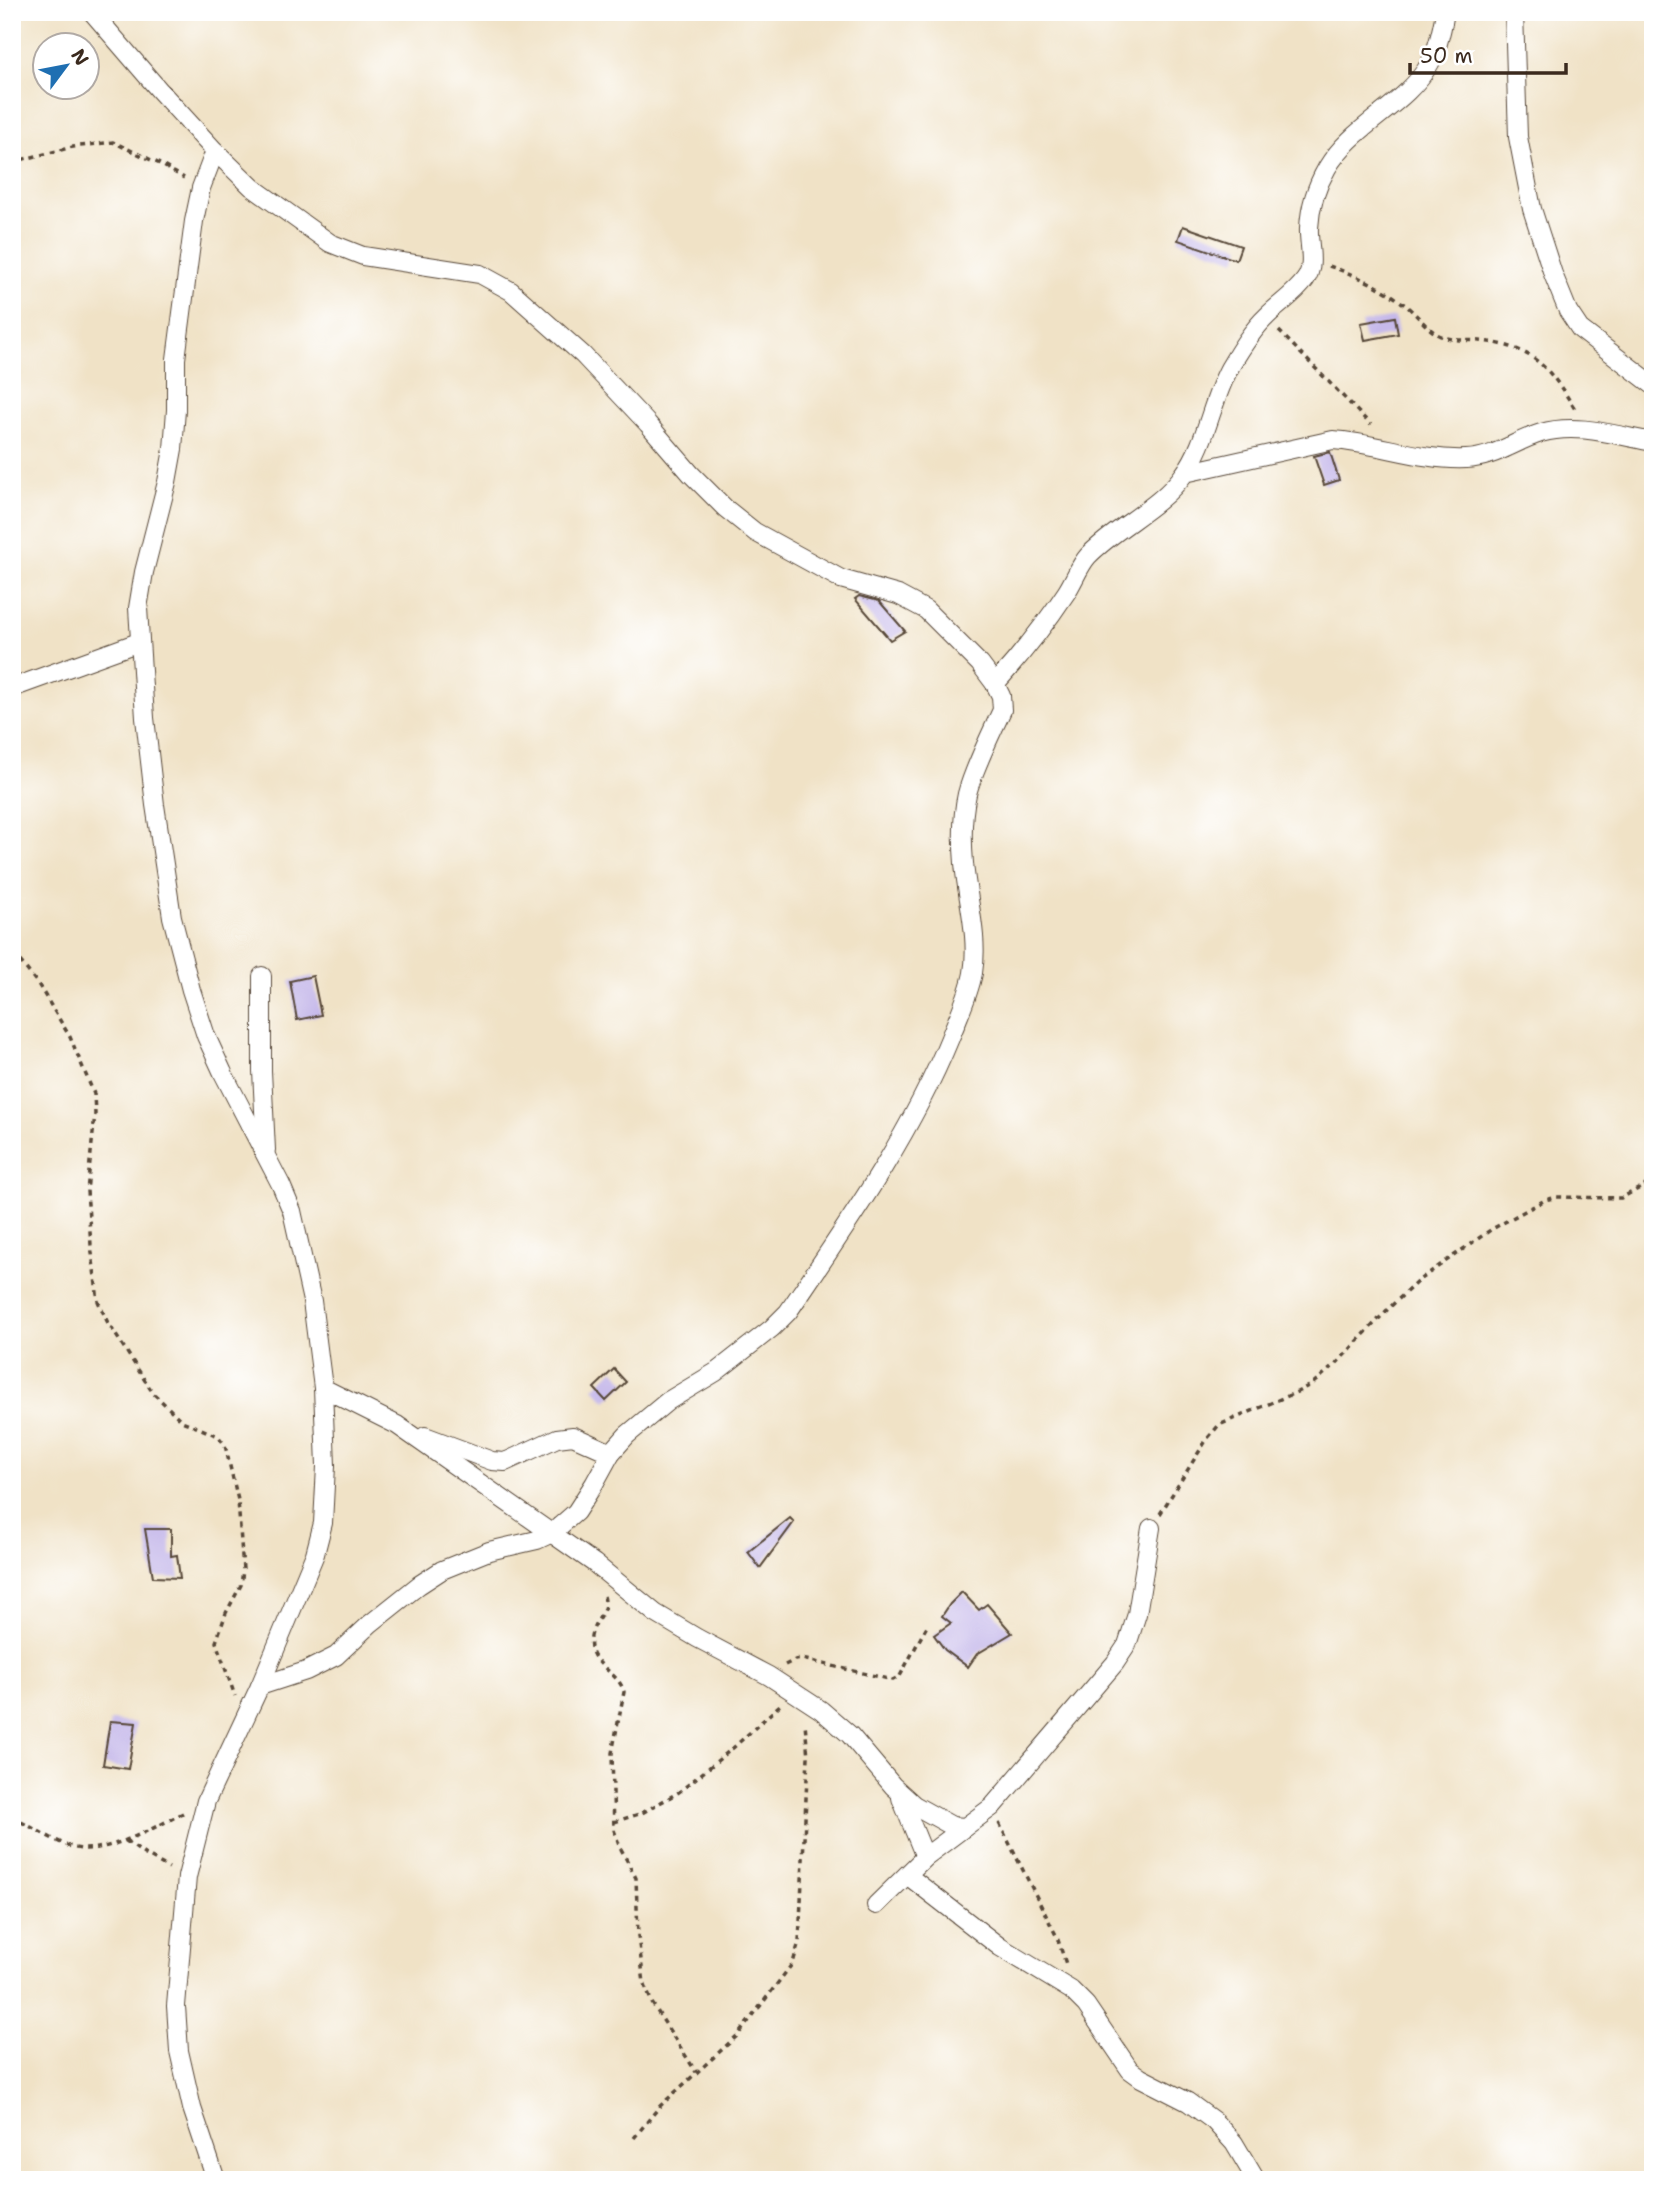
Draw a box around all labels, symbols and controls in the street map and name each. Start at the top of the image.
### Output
north arrow [32,32,102,102]
scale bar [1410,32,1565,76]
text: 50 m [1420,42,1473,70]
text: N [65,44,95,70]

